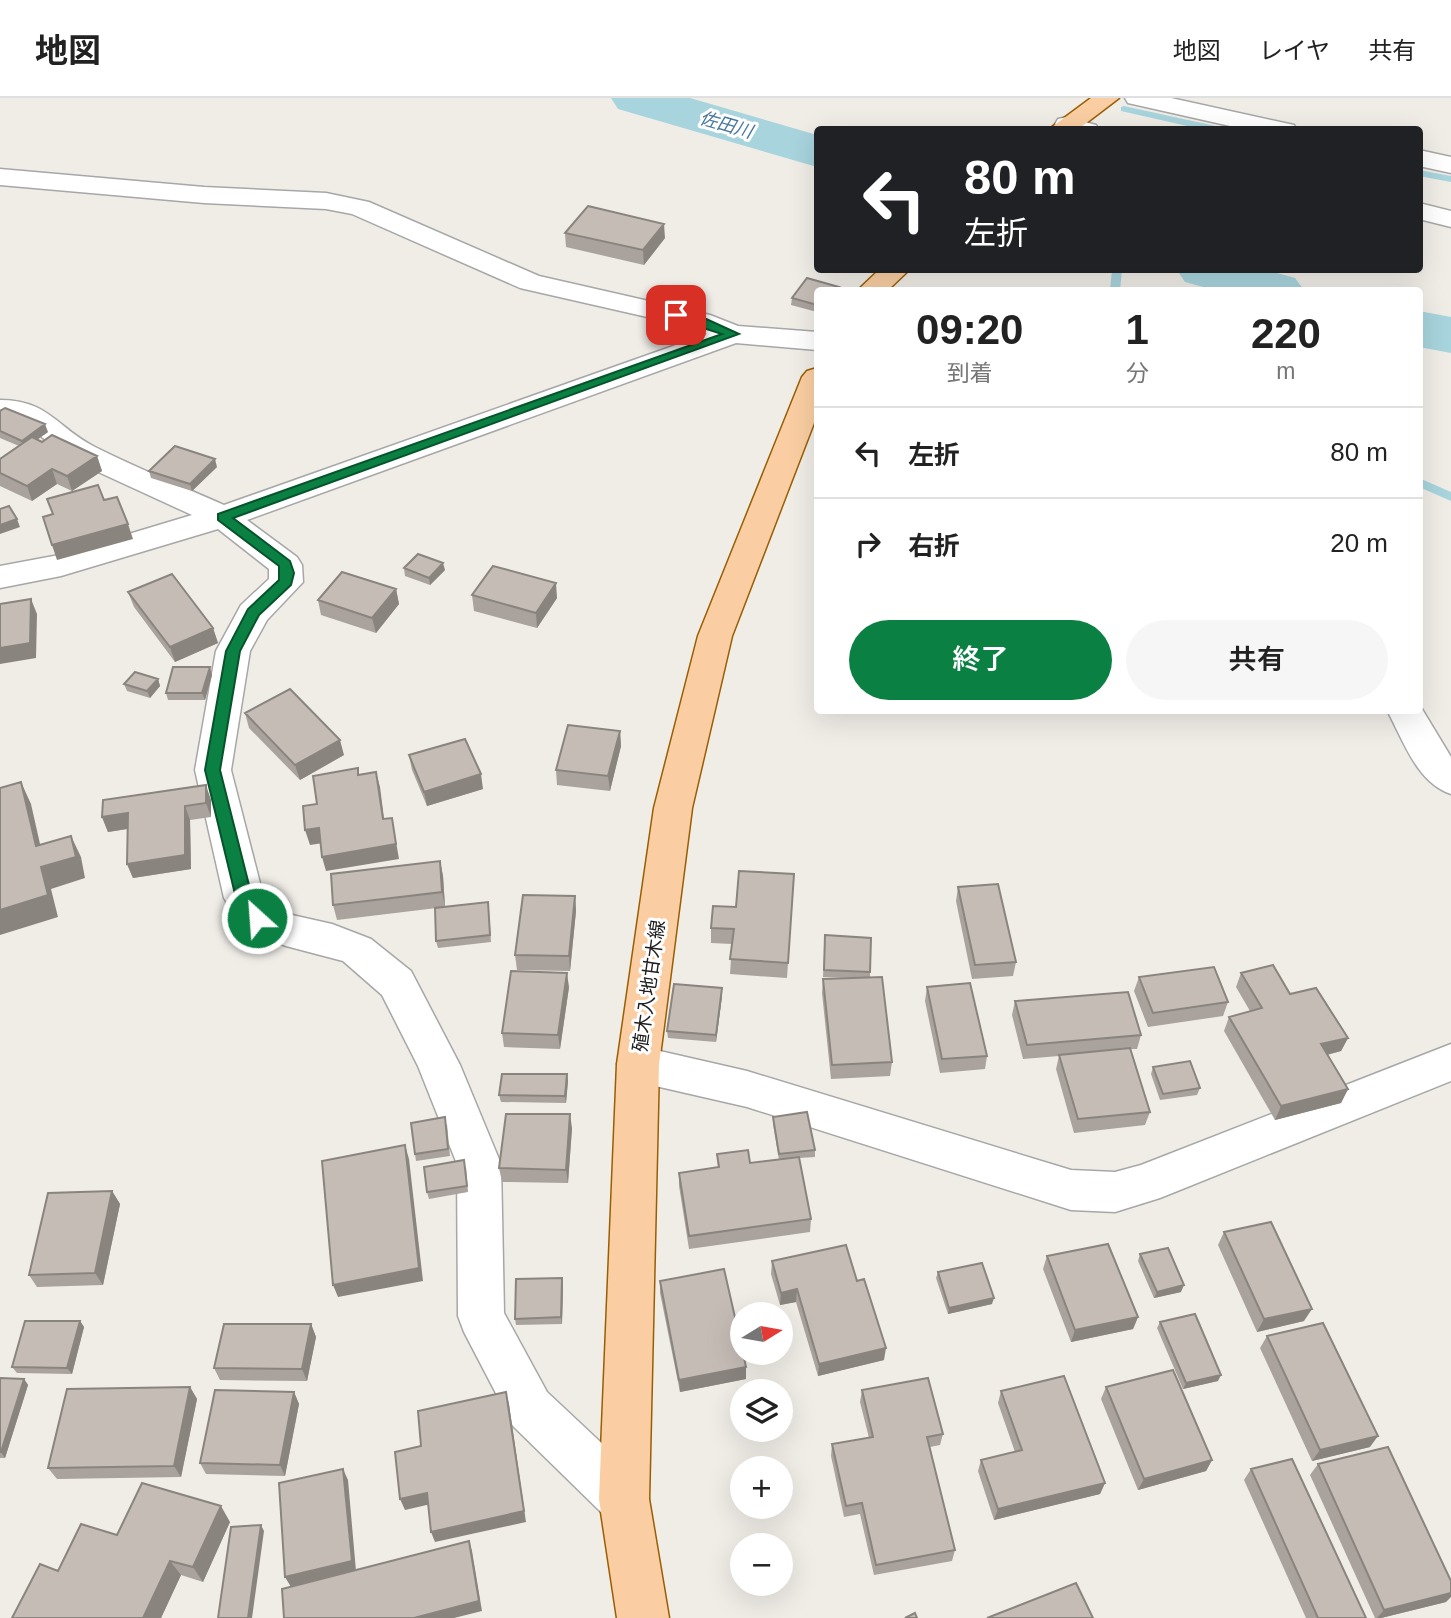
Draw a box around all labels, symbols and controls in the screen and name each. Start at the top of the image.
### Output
text: 地図 [35,32,101,69]
text: 地図 [1173,37,1221,64]
text: レイヤ [1259,37,1330,64]
text: 共有 [1368,37,1416,64]
water label: 佐田川 [697,108,757,143]
text: 80 m [964,150,1076,204]
icon: left [849,154,940,245]
text: 左折 [964,215,1028,251]
pin [646,285,706,345]
icon: arrive [657,296,695,334]
text: 09:20 [916,306,1023,353]
text: 1 [1125,306,1149,353]
text: 220 [1251,310,1321,357]
text: m [1276,358,1296,384]
text: 到着 [947,360,993,386]
text: 分 [1126,360,1149,386]
icon: left [849,434,887,472]
text: 80 m [1330,437,1388,467]
text: 左折 [908,440,960,470]
icon: right [849,525,887,563]
text: 20 m [1330,528,1388,558]
text: 右折 [908,531,960,561]
button: 終了 [849,620,1112,700]
button: 共有 [1126,620,1388,700]
position arrow [220,881,294,955]
street label: 殖木入地甘木線 [629,919,669,1053]
north arrow [730,1302,793,1365]
map controls [730,1302,793,1596]
button: layers [730,1379,793,1442]
button: + [730,1456,793,1519]
button: − [730,1533,793,1596]

